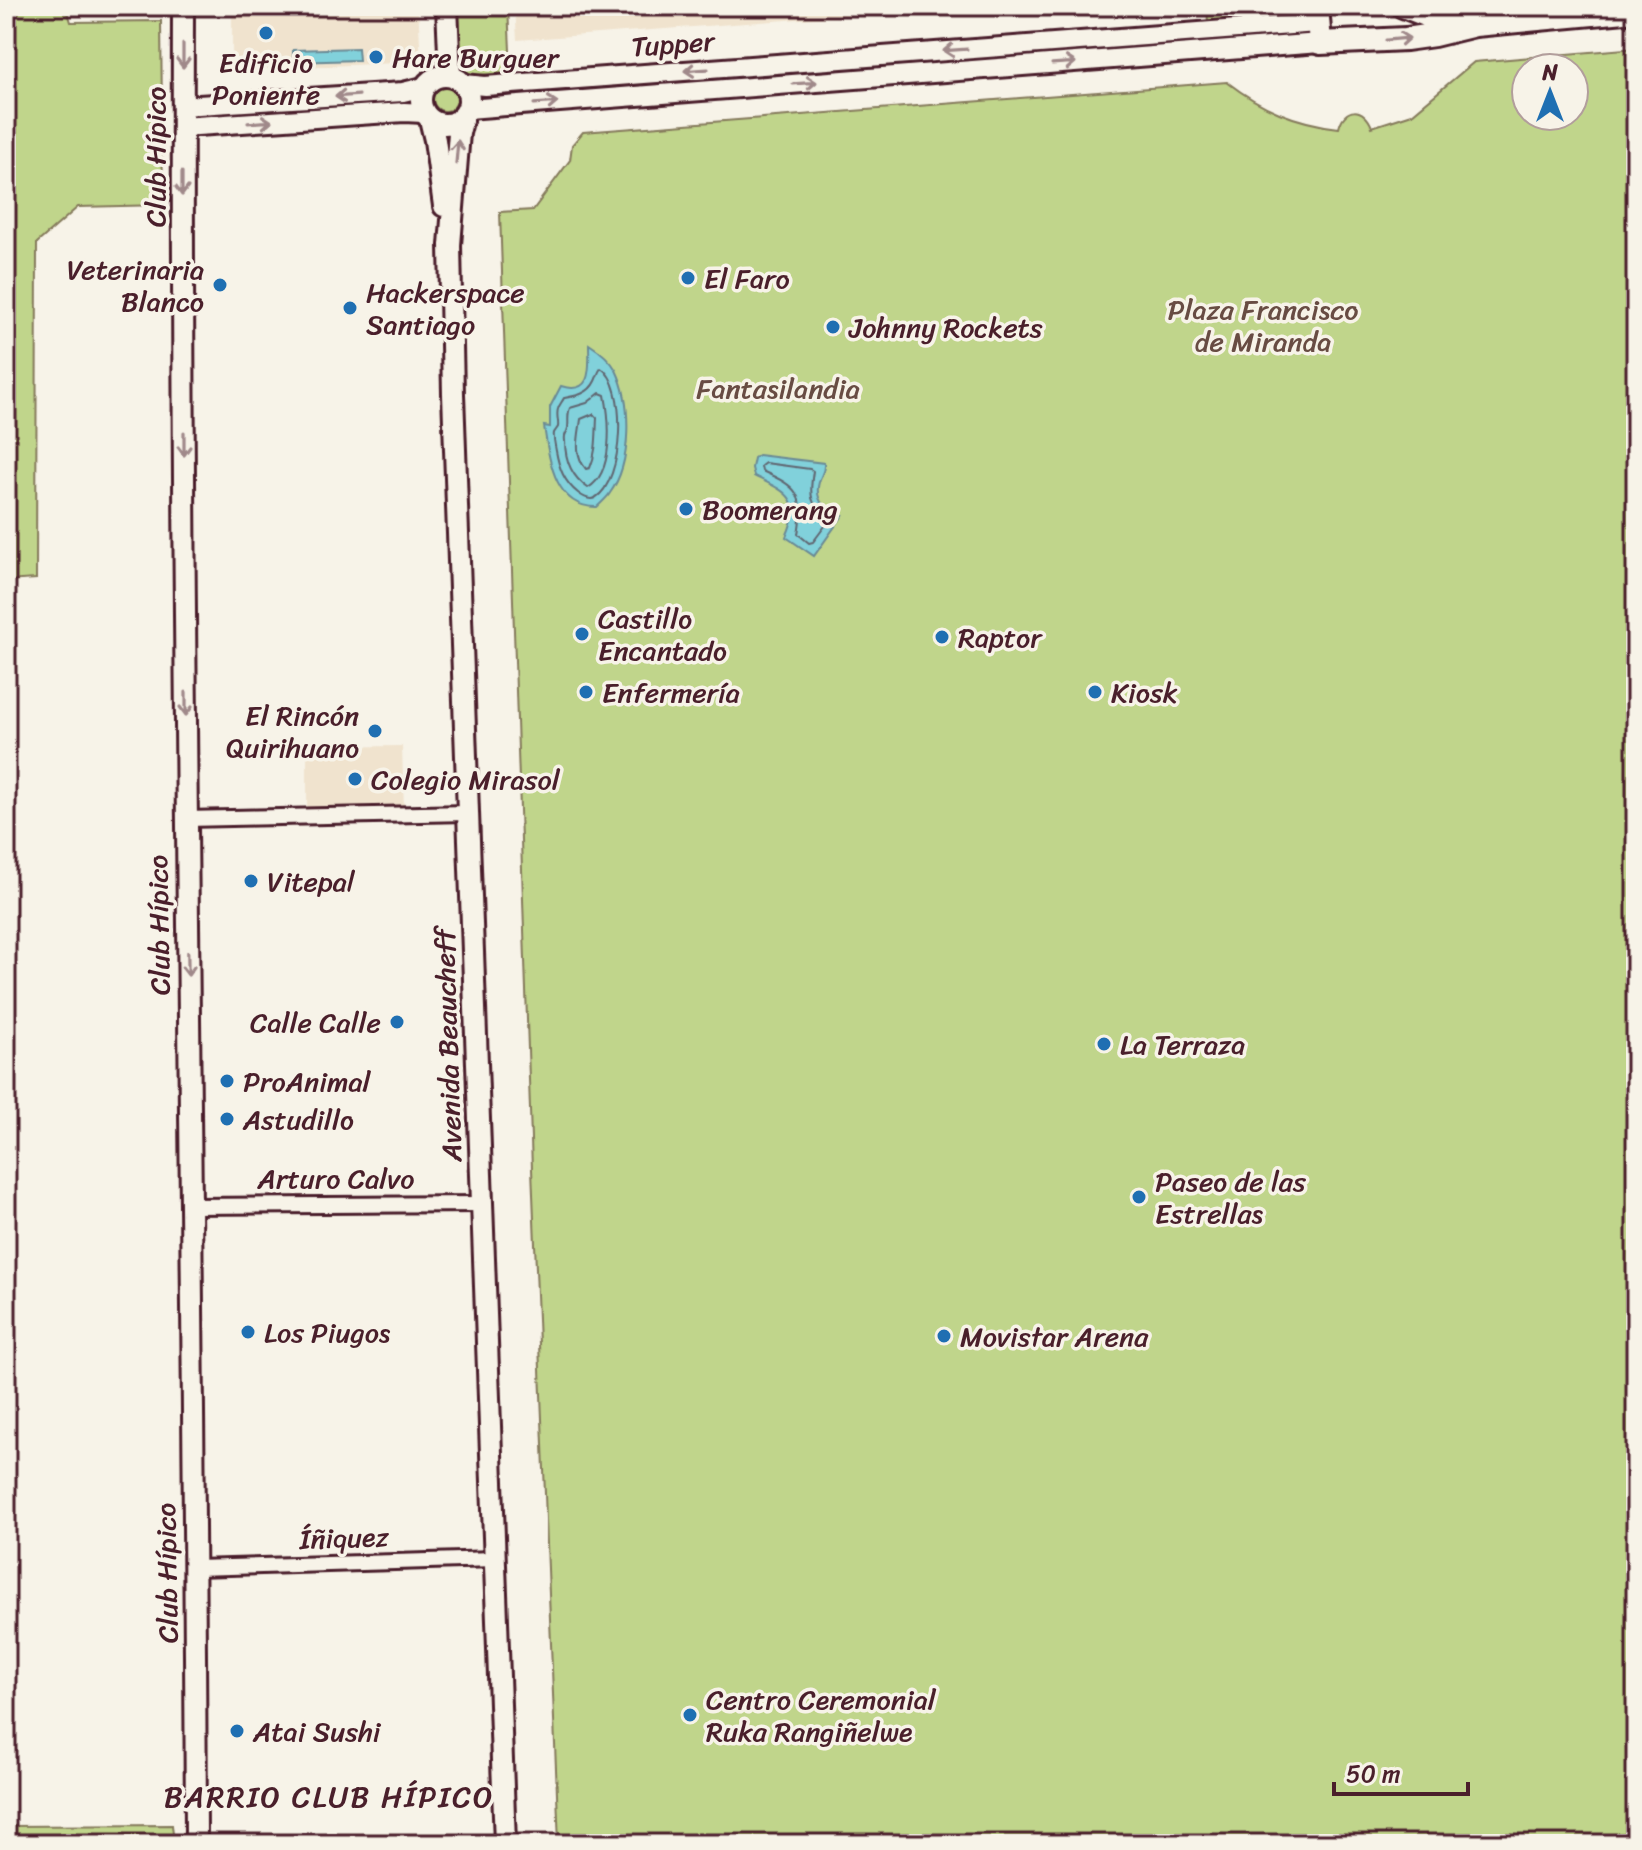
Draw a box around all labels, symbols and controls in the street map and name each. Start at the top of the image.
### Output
street label: Tupper [630,17,718,71]
marker: Edificio Poniente [257,24,275,42]
one-way arrow [1384,32,1411,47]
place label: Hare Burguer [392,33,560,82]
place label: Edificio Poniente [212,38,320,119]
one-way arrow [175,42,191,69]
one-way arrow [942,43,969,58]
marker: Hare Burguer [367,48,385,66]
north arrow [1510,52,1590,132]
text: N [1541,53,1558,92]
one-way arrow [1050,55,1077,70]
one-way arrow [683,63,710,78]
one-way arrow [791,75,818,90]
street label: Club Hípico [131,87,180,227]
one-way arrow [334,89,361,104]
one-way arrow [532,95,559,110]
one-way arrow [246,114,273,129]
one-way arrow [450,140,465,166]
one-way arrow [175,170,190,197]
place label: Veterinaria Blanco [67,245,204,326]
place label: El Faro [704,254,790,303]
place label: Hackerspace Santiago [366,268,525,349]
marker: El Faro [679,269,697,287]
marker: Veterinaria Blanco [211,276,229,294]
park label: Plaza Francisco de Miranda [1168,285,1358,366]
marker: Hackerspace Santiago [341,299,359,317]
place label: Johnny Rockets [848,303,1043,352]
marker: Johnny Rockets [824,318,842,336]
park label: Fantasilandia [696,364,860,413]
one-way arrow [176,430,192,457]
place label: Boomerang [702,485,838,534]
marker: Boomerang [677,500,695,518]
place label: Castillo Encantado [598,594,727,675]
place label: Raptor [958,613,1043,662]
marker: Castillo Encantado [573,625,591,643]
marker: Raptor [933,628,951,646]
place label: Enfermería [602,668,740,717]
place label: Kiosk [1111,668,1178,717]
marker: Enfermería [577,683,595,701]
marker: Kiosk [1086,683,1104,701]
one-way arrow [178,690,194,717]
place label: El Rincón Quirihuano [226,691,359,772]
marker: El Rincón Quirihuano [366,722,384,740]
place label: Colegio Mirasol [371,755,561,804]
marker: Colegio Mirasol [346,770,364,788]
street label: Club Hípico [133,854,185,996]
place label: Vitepal [267,857,356,906]
marker: Vitepal [242,872,260,890]
street label: Avenida Beaucheff [419,923,477,1164]
one-way arrow [180,950,196,977]
place label: Calle Calle [250,998,381,1047]
marker: Calle Calle [388,1013,406,1031]
place label: La Terraza [1120,1020,1245,1069]
marker: La Terraza [1095,1035,1113,1053]
place label: ProAnimal [243,1057,371,1106]
marker: ProAnimal [218,1072,236,1090]
place label: Astudillo [242,1095,354,1144]
marker: Astudillo [218,1110,236,1128]
street label: Arturo Calvo [257,1154,414,1203]
place label: Paseo de las Estrellas [1155,1157,1306,1238]
marker: Paseo de las Estrellas [1130,1188,1148,1206]
place label: Los Piugos [264,1308,391,1357]
place label: Movistar Arena [960,1312,1149,1361]
marker: Los Piugos [239,1323,257,1341]
marker: Movistar Arena [935,1327,953,1345]
street label: Club Hípico [141,1502,193,1644]
street label: Íñiquez [297,1512,390,1564]
place label: Centro Ceremonial Ruka Rangiñelwe [706,1675,937,1756]
marker: Centro Ceremonial Ruka Rangiñelwe [681,1706,699,1724]
place label: Atai Sushi [252,1707,382,1756]
marker: Atai Sushi [228,1722,246,1740]
scale bar [1334,1746,1468,1796]
text: 50 m [1346,1753,1401,1795]
district label: BARRIO CLUB HÍPICO [164,1770,494,1824]

